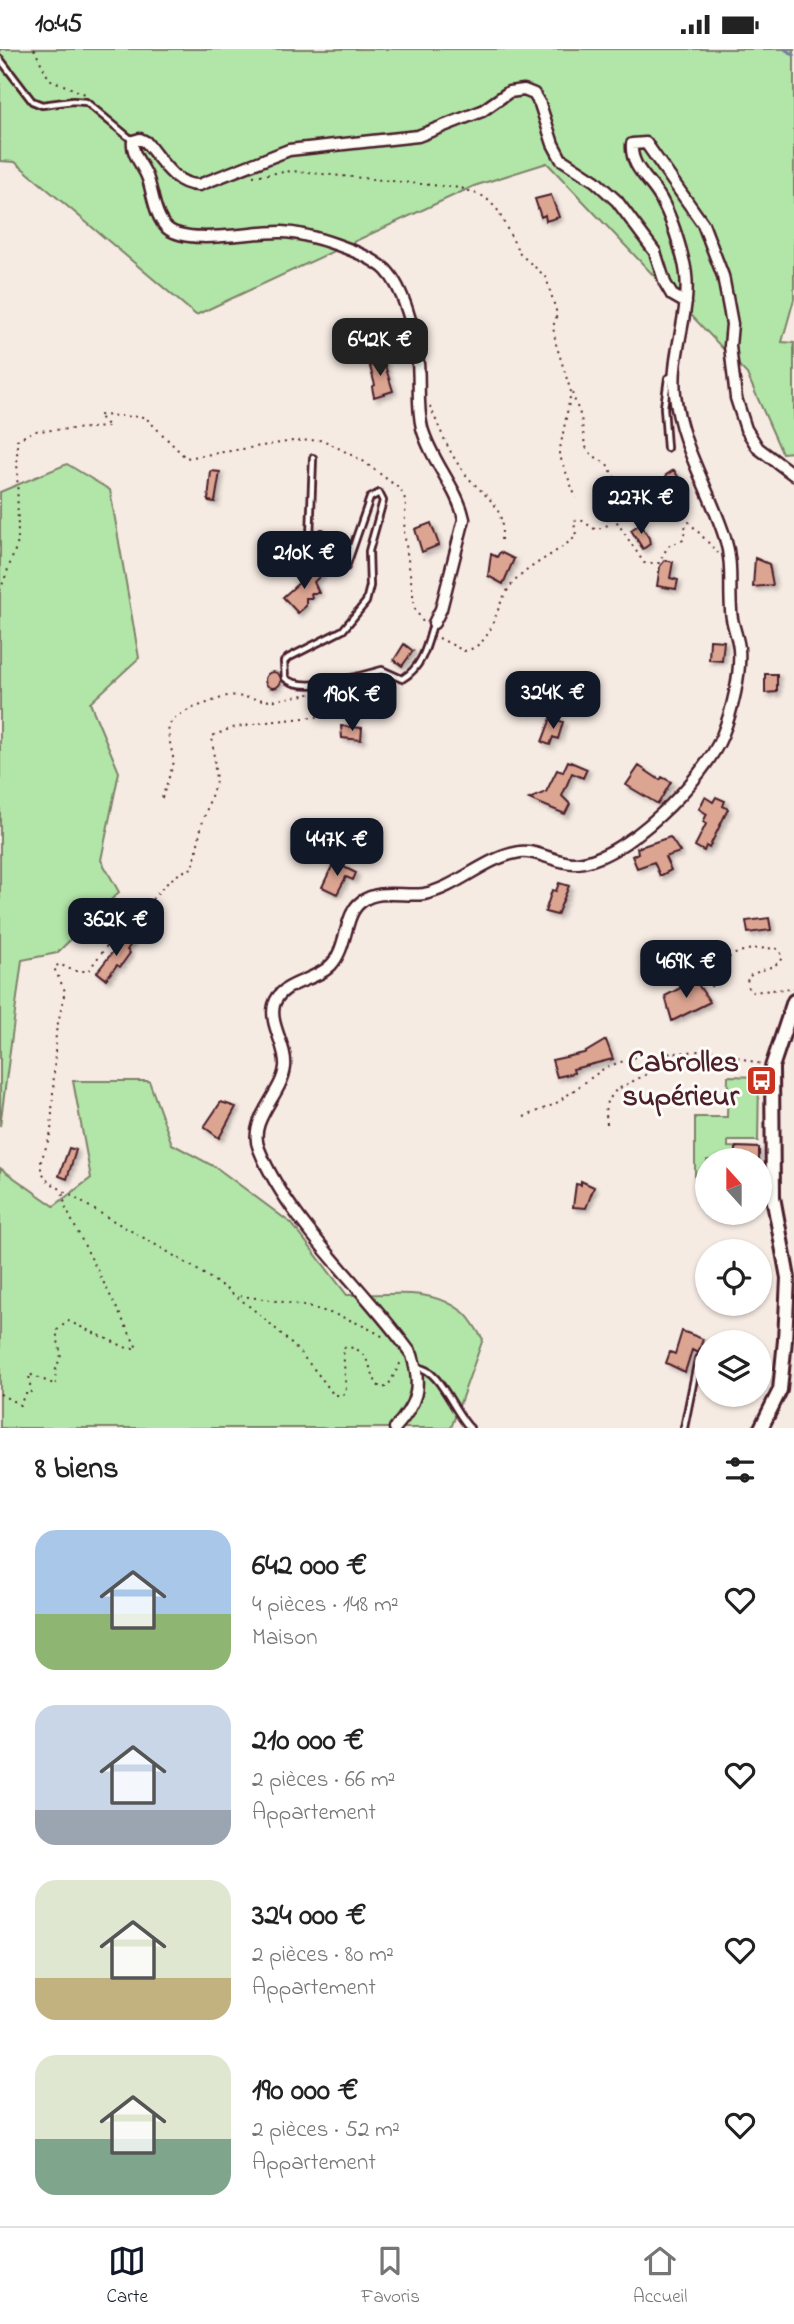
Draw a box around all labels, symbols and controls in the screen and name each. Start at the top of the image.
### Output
text: 10:45 [35,6,82,44]
pin: 642K € [323,319,437,378]
text: 642K € [348,324,412,357]
pin: 227K € [584,477,698,536]
text: 227K € [608,482,674,515]
pin: 210K € [247,531,361,591]
text: 210K € [273,537,335,570]
pin: 324K € [496,671,610,731]
pin: 190K € [295,673,409,733]
text: 324K € [521,677,585,710]
text: 190K € [323,679,381,712]
pin: 447K € [280,819,394,878]
text: 447K € [306,824,368,857]
pin: 362K € [59,899,173,958]
text: 362K € [84,904,148,937]
pin: 469K € [629,941,743,1000]
text: 469K € [656,946,716,979]
place label: Cabrolles supérieur [622,1042,740,1120]
bus stop icon: Cabrolles supérieur [745,1064,779,1098]
north arrow [695,1148,772,1225]
map controls [695,1148,772,1407]
button: locate [695,1239,772,1316]
button: layers [695,1330,772,1407]
text: 8 biens [35,1448,119,1492]
icon: filters [721,1451,759,1489]
text: 642 000 € [252,1545,367,1589]
icon: home [91,1558,175,1642]
icon: heart [721,1581,759,1619]
text: 4 pièces · 148 m² [252,1589,399,1622]
text: Maison [252,1622,318,1655]
text: 210 000 € [252,1720,364,1764]
icon: home [91,1733,175,1817]
icon: heart [721,1756,759,1794]
text: 2 pièces · 66 m² [252,1764,395,1797]
text: Appartement [252,1797,376,1830]
text: 324 000 € [252,1895,366,1939]
icon: home [91,1908,175,1992]
icon: heart [721,1931,759,1969]
text: 2 pièces · 80 m² [252,1939,394,1972]
text: Appartement [252,1972,376,2005]
text: 190 000 € [252,2070,358,2114]
icon: home [91,2083,175,2167]
icon: heart [721,2106,759,2144]
text: 2 pièces · 52 m² [252,2114,400,2147]
text: Appartement [252,2147,376,2180]
tab: Carte [107,2242,148,2311]
tab: Favoris [361,2242,420,2311]
tab: Accueil [633,2242,687,2311]

